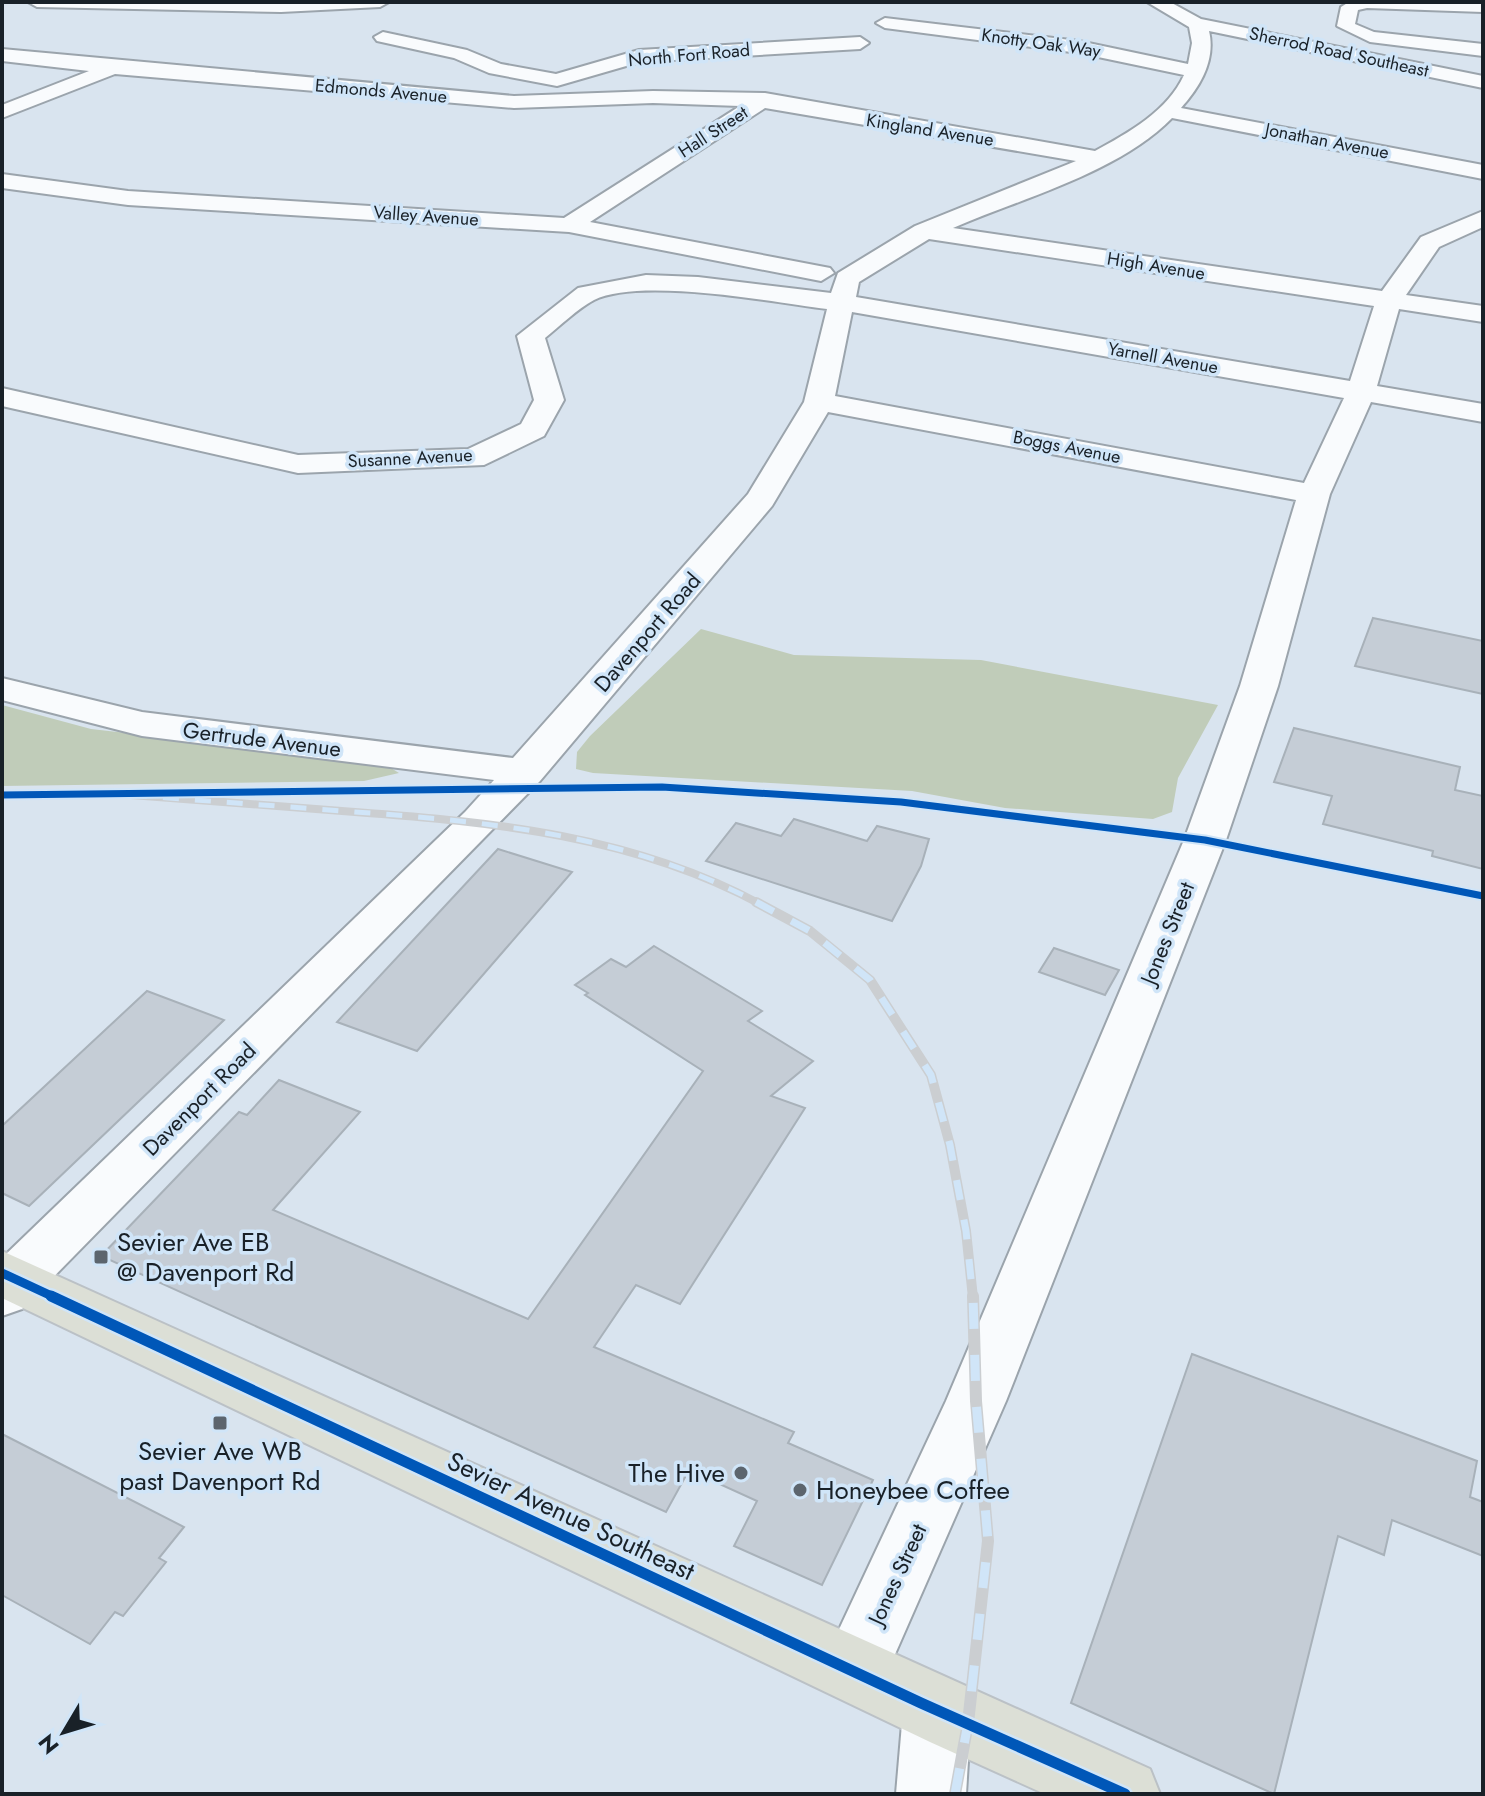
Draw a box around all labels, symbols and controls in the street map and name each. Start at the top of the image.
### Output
street label: Sherrod Road Southeast [1247,20,1432,84]
street label: Knotty Oak Way [980,22,1102,64]
street label: North Fort Road [627,37,751,73]
street label: Edmonds Avenue [314,72,448,110]
street label: Hall Street [673,99,753,164]
street label: Kingland Avenue [864,107,996,153]
street label: Jonathan Avenue [1261,116,1391,166]
street label: Valley Avenue [373,199,479,233]
street label: High Avenue [1105,245,1207,287]
street label: Yarnell Avenue [1106,336,1220,380]
street label: Boggs Avenue [1011,424,1123,470]
street label: Susanne Avenue [347,442,473,474]
street label: Davenport Road [586,565,708,699]
street label: Gertrude Avenue [181,713,343,765]
street label: Jones Street [1131,876,1202,992]
street label: Davenport Road [135,1035,263,1163]
place label: Sevier Ave EB @ Davenport Rd [117,1223,294,1291]
marker: Sevier Ave EB @ Davenport Rd [92,1248,110,1266]
marker: Sevier Ave WB past Davenport Rd [211,1414,229,1432]
place label: Sevier Ave WB past Davenport Rd [119,1432,321,1500]
street label: Sevier Avenue Southeast [441,1442,702,1590]
place label: The Hive [628,1454,725,1492]
marker: The Hive [732,1464,750,1482]
place label: Honeybee Coffee [816,1471,1010,1509]
marker: Honeybee Coffee [791,1481,809,1499]
street label: Jones Street [858,1518,935,1632]
north arrow [24,1692,104,1772]
text: N [30,1728,66,1761]

